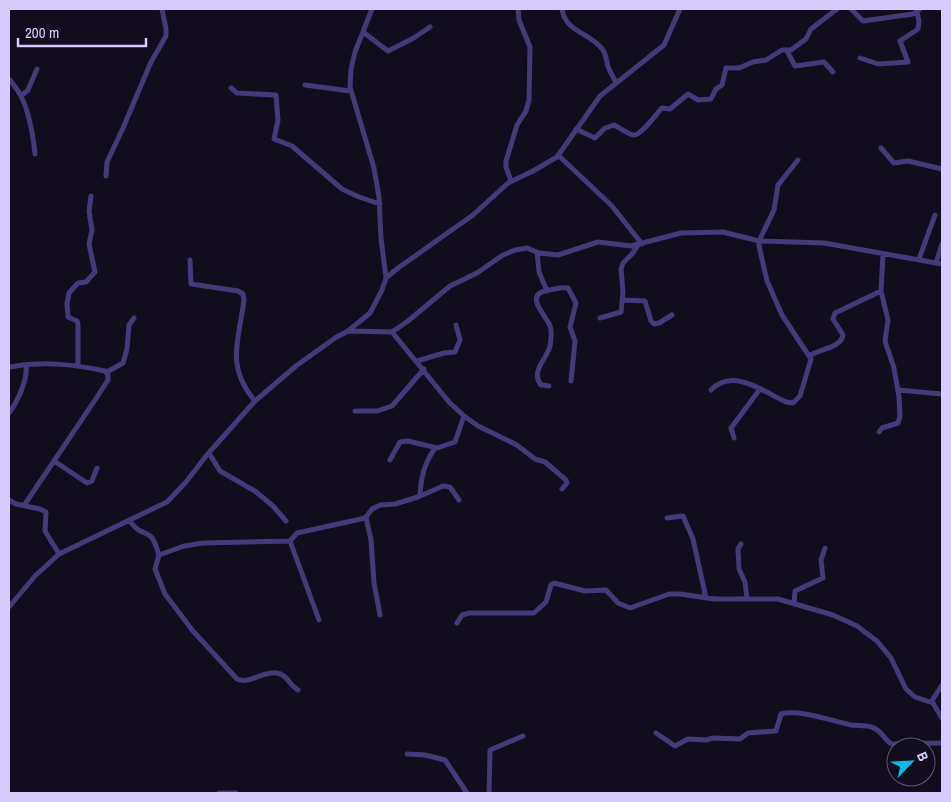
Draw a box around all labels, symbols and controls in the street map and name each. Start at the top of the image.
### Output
scale bar [18,15,145,47]
text: 200 m [25,22,59,43]
north arrow [886,737,936,787]
text: B [913,749,933,764]

